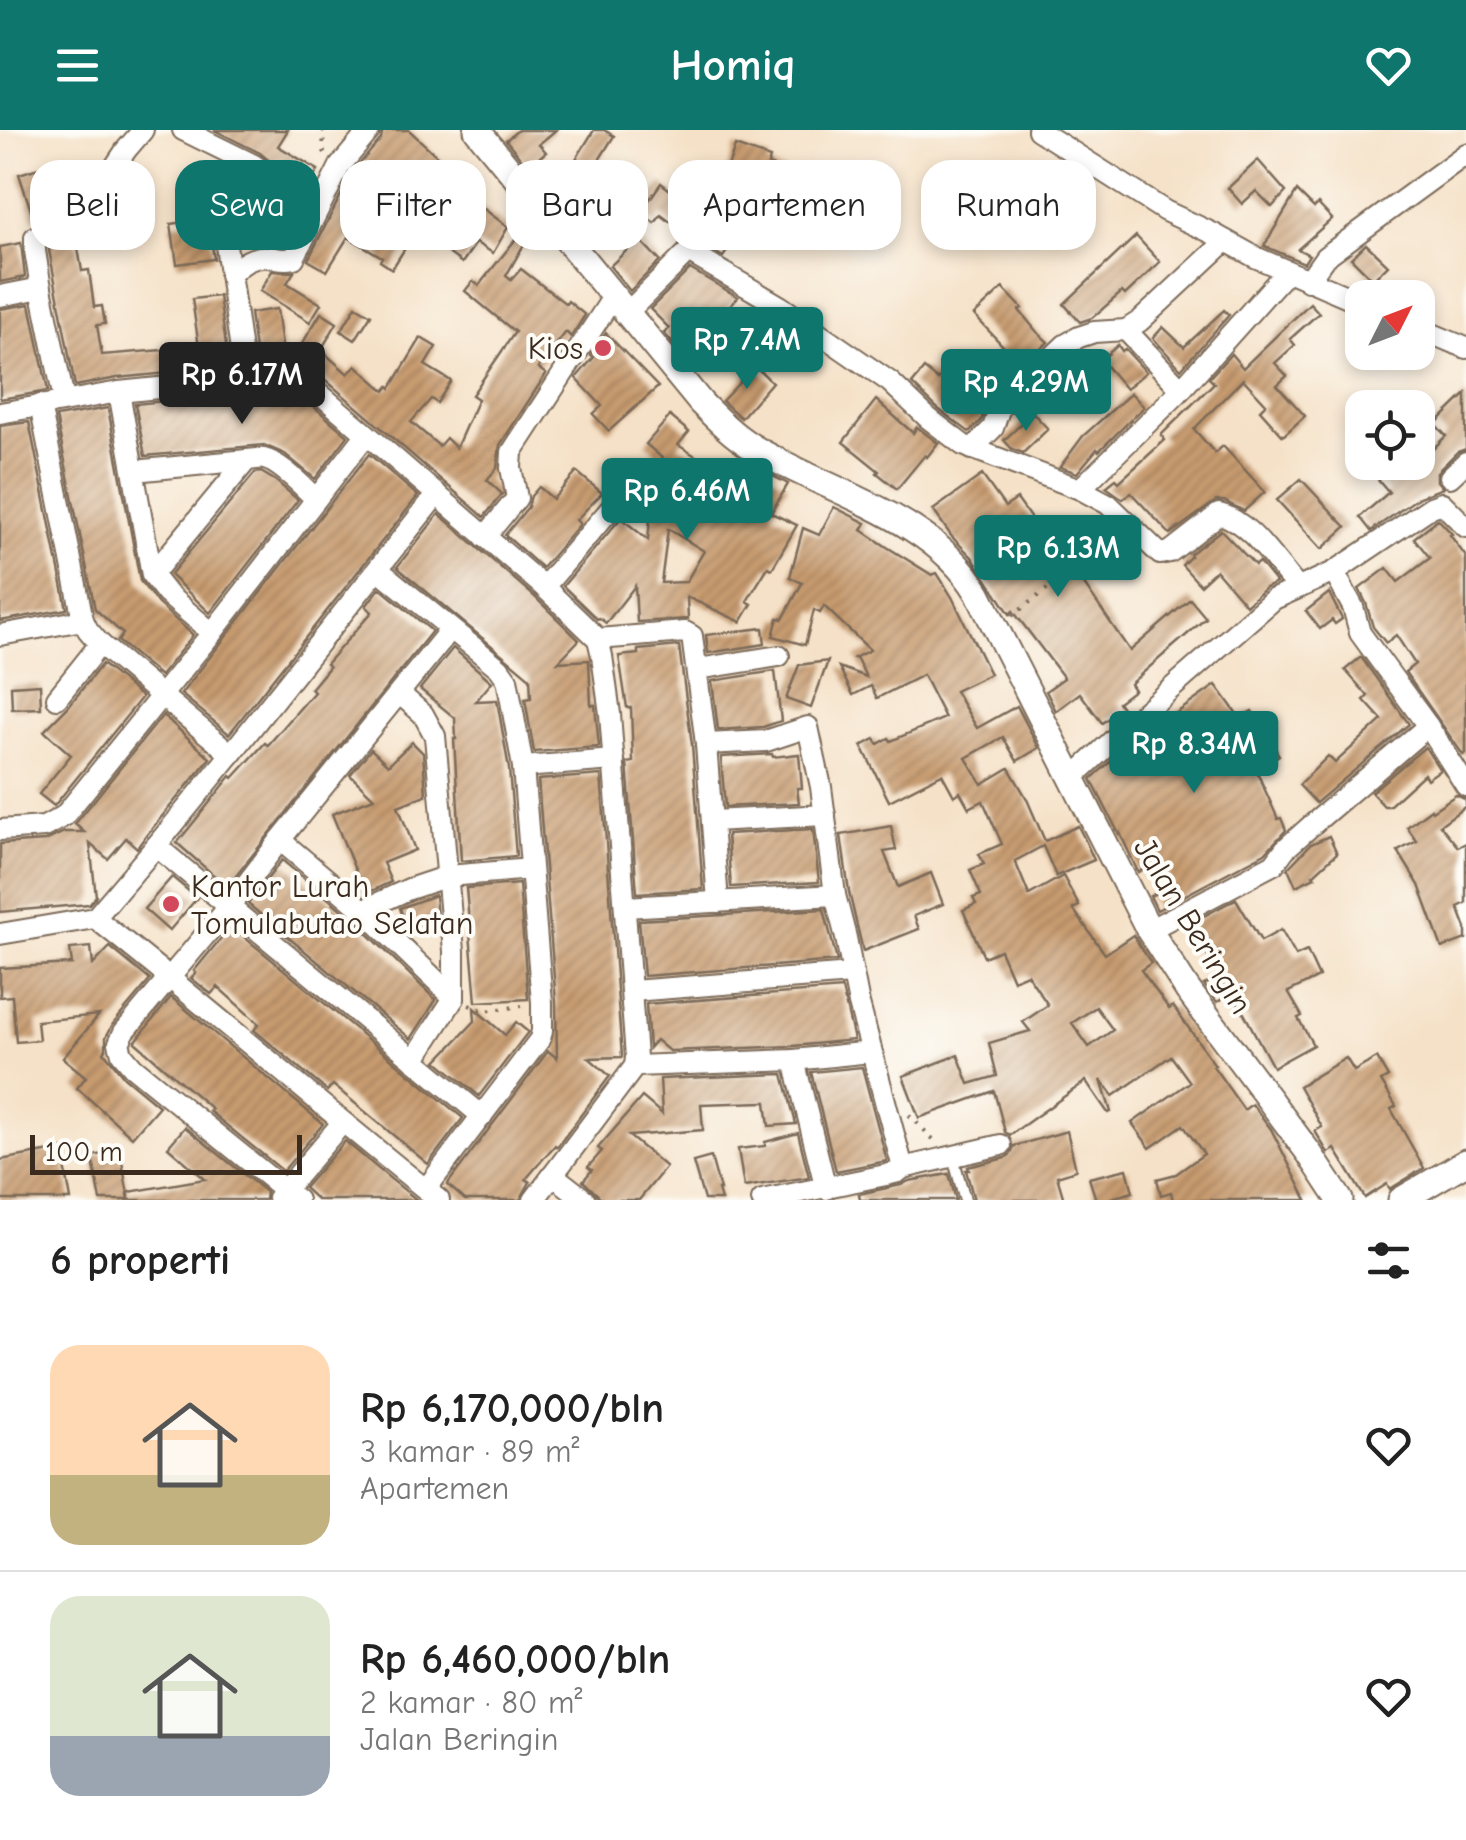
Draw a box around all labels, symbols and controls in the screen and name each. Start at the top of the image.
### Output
icon: menu [50,38,105,93]
icon: heart [1361,38,1416,93]
text: Homiq [670,39,796,91]
chip: Beli [30,160,155,250]
chip: Sewa [175,160,320,250]
chip: Filter [340,160,486,250]
chip: Baru [506,160,648,250]
chip: Apartemen [668,160,901,250]
chip: Rumah [921,160,1096,250]
north arrow [1345,280,1435,370]
map controls [1345,280,1435,480]
pin: Rp 7.4M [655,307,839,392]
text: Rp 7.4M [693,321,801,358]
place label: Kios [528,330,583,367]
marker: Kios [592,337,614,359]
pin: Rp 6.17M [139,342,345,427]
pin: Rp 4.29M [923,349,1129,434]
text: Rp 6.17M [181,356,303,393]
text: Rp 4.29M [963,363,1089,400]
button: locate [1345,390,1435,480]
pin: Rp 6.46M [584,458,790,543]
text: Rp 6.46M [624,472,750,509]
pin: Rp 6.13M [955,515,1161,600]
text: Rp 6.13M [996,529,1120,566]
pin: Rp 8.34M [1091,711,1297,796]
text: Rp 8.34M [1131,725,1257,762]
street label: Jalan Beringin [1126,831,1260,1021]
place label: Kantor Lurah Tomulabutao Selatan [191,868,473,942]
marker: Kantor Lurah Tomulabutao Selatan [160,893,182,915]
scale bar [30,1130,302,1174]
text: 100 m [45,1136,123,1168]
icon: filters [1361,1233,1416,1288]
text: 6 properti [50,1236,230,1285]
text: Rp 6,170,000/bln [360,1384,664,1433]
icon: home [130,1385,250,1505]
icon: heart [1361,1418,1416,1473]
text: 3 kamar · 89 m² [360,1433,580,1470]
text: Apartemen [360,1470,509,1507]
text: Rp 6,460,000/bln [360,1635,670,1684]
icon: home [130,1636,250,1756]
icon: heart [1361,1669,1416,1724]
text: 2 kamar · 80 m² [360,1684,583,1721]
text: Jalan Beringin [360,1721,559,1758]

